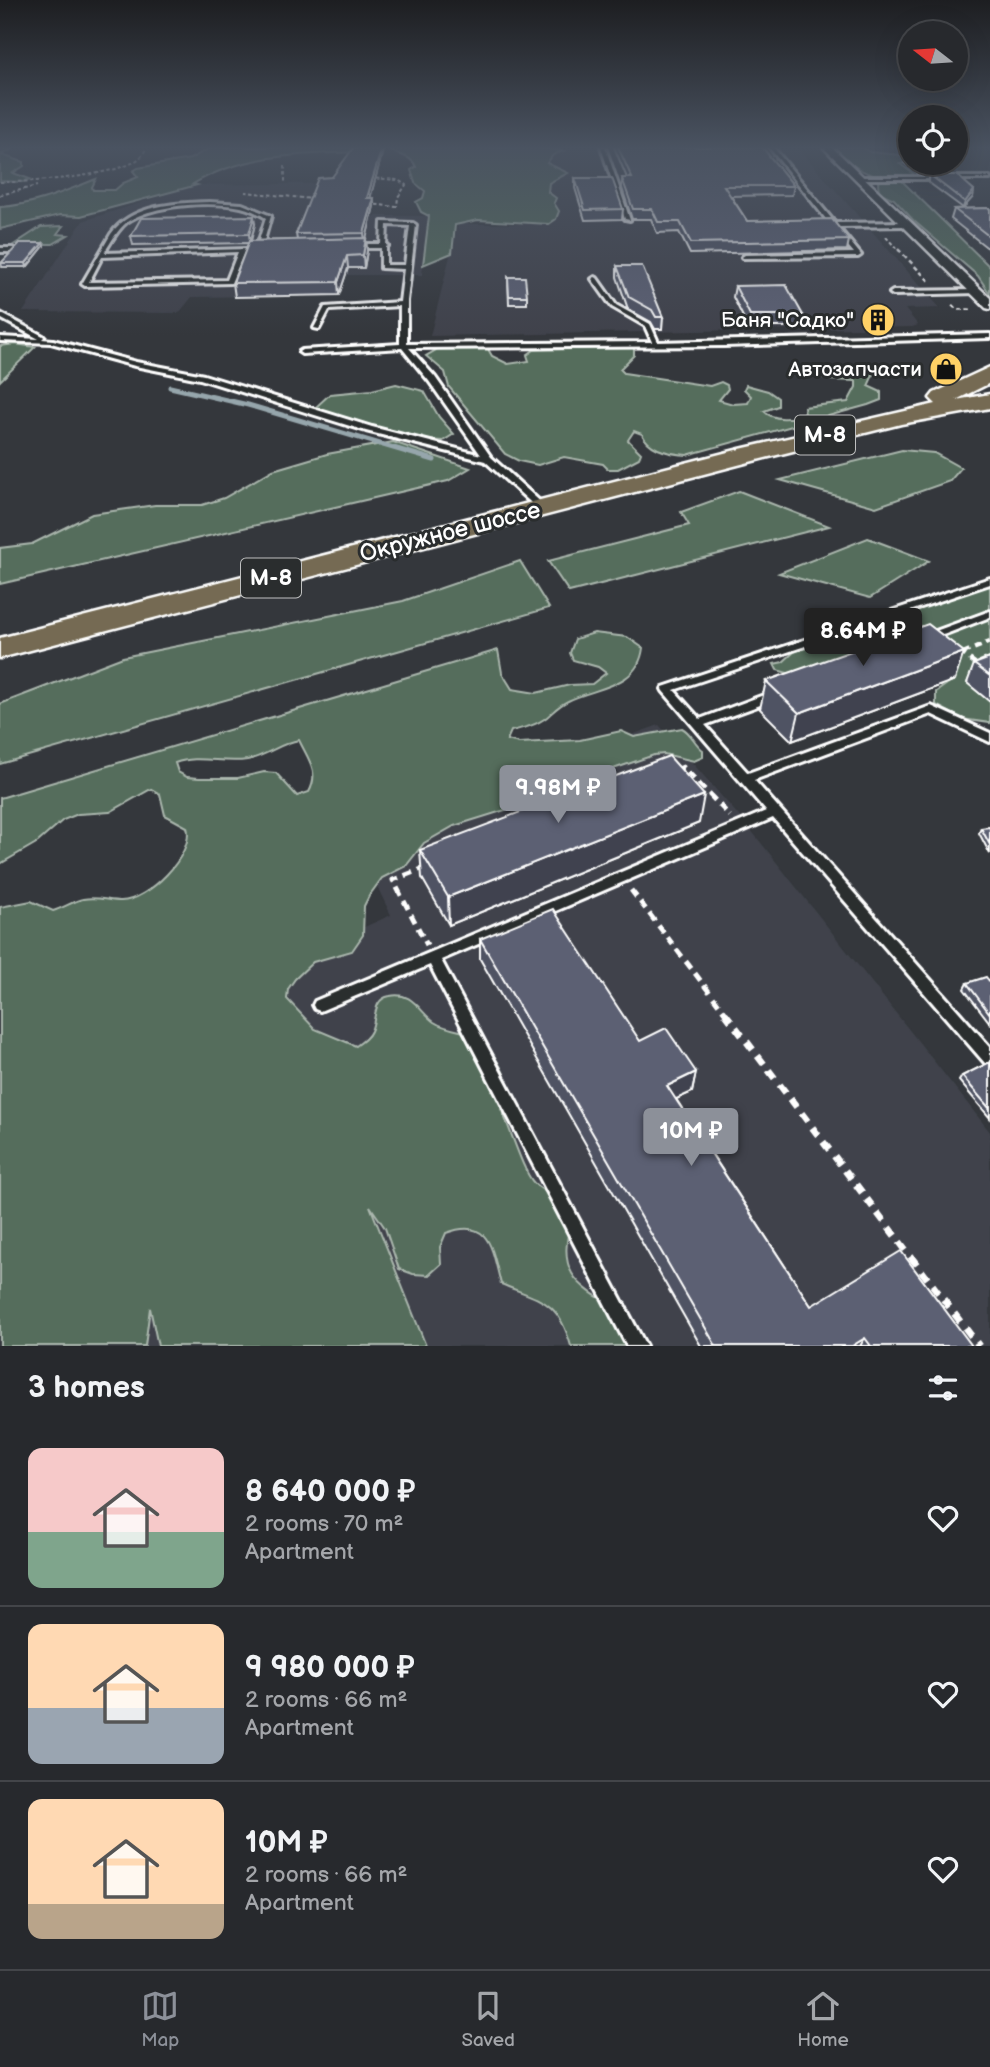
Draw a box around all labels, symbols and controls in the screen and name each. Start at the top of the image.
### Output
north arrow [898,21,968,91]
map controls [898,21,968,175]
button: locate [898,105,968,175]
building icon: Баня "Садко" [859,301,897,339]
place label: Баня "Садко" [721,308,854,333]
shop icon: Автозапчасти [927,350,965,388]
place label: Автозапчасти [787,357,922,382]
road number: М-8 [795,416,855,454]
street label: Окружное шоссе [357,496,543,568]
road number: М-8 [241,558,301,598]
pin: 8.64M ₽ [798,608,928,668]
text: 8.64M ₽ [820,617,906,645]
pin: 9.98M ₽ [493,766,623,825]
text: 9.98M ₽ [515,774,601,802]
pin: 10M ₽ [642,1108,740,1168]
text: 10M ₽ [659,1117,723,1145]
icon: filters [924,1369,962,1407]
text: 3 homes [28,1370,145,1406]
text: 8 640 000 ₽ [245,1474,415,1510]
icon: home [84,1476,168,1560]
icon: heart [924,1499,962,1537]
text: 2 rooms · 70 m² [245,1510,404,1538]
text: Apartment [245,1538,354,1566]
text: 9 980 000 ₽ [245,1650,415,1686]
icon: home [84,1652,168,1736]
icon: heart [924,1675,962,1713]
text: 2 rooms · 66 m² [245,1686,407,1714]
text: Apartment [245,1714,354,1742]
text: 10M ₽ [245,1825,328,1861]
icon: home [84,1827,168,1911]
icon: heart [924,1850,962,1888]
text: 2 rooms · 66 m² [245,1861,407,1889]
text: Apartment [245,1889,354,1917]
tab: Map [141,1987,179,2052]
tab: Saved [462,1987,515,2052]
tab: Home [797,1987,849,2052]

